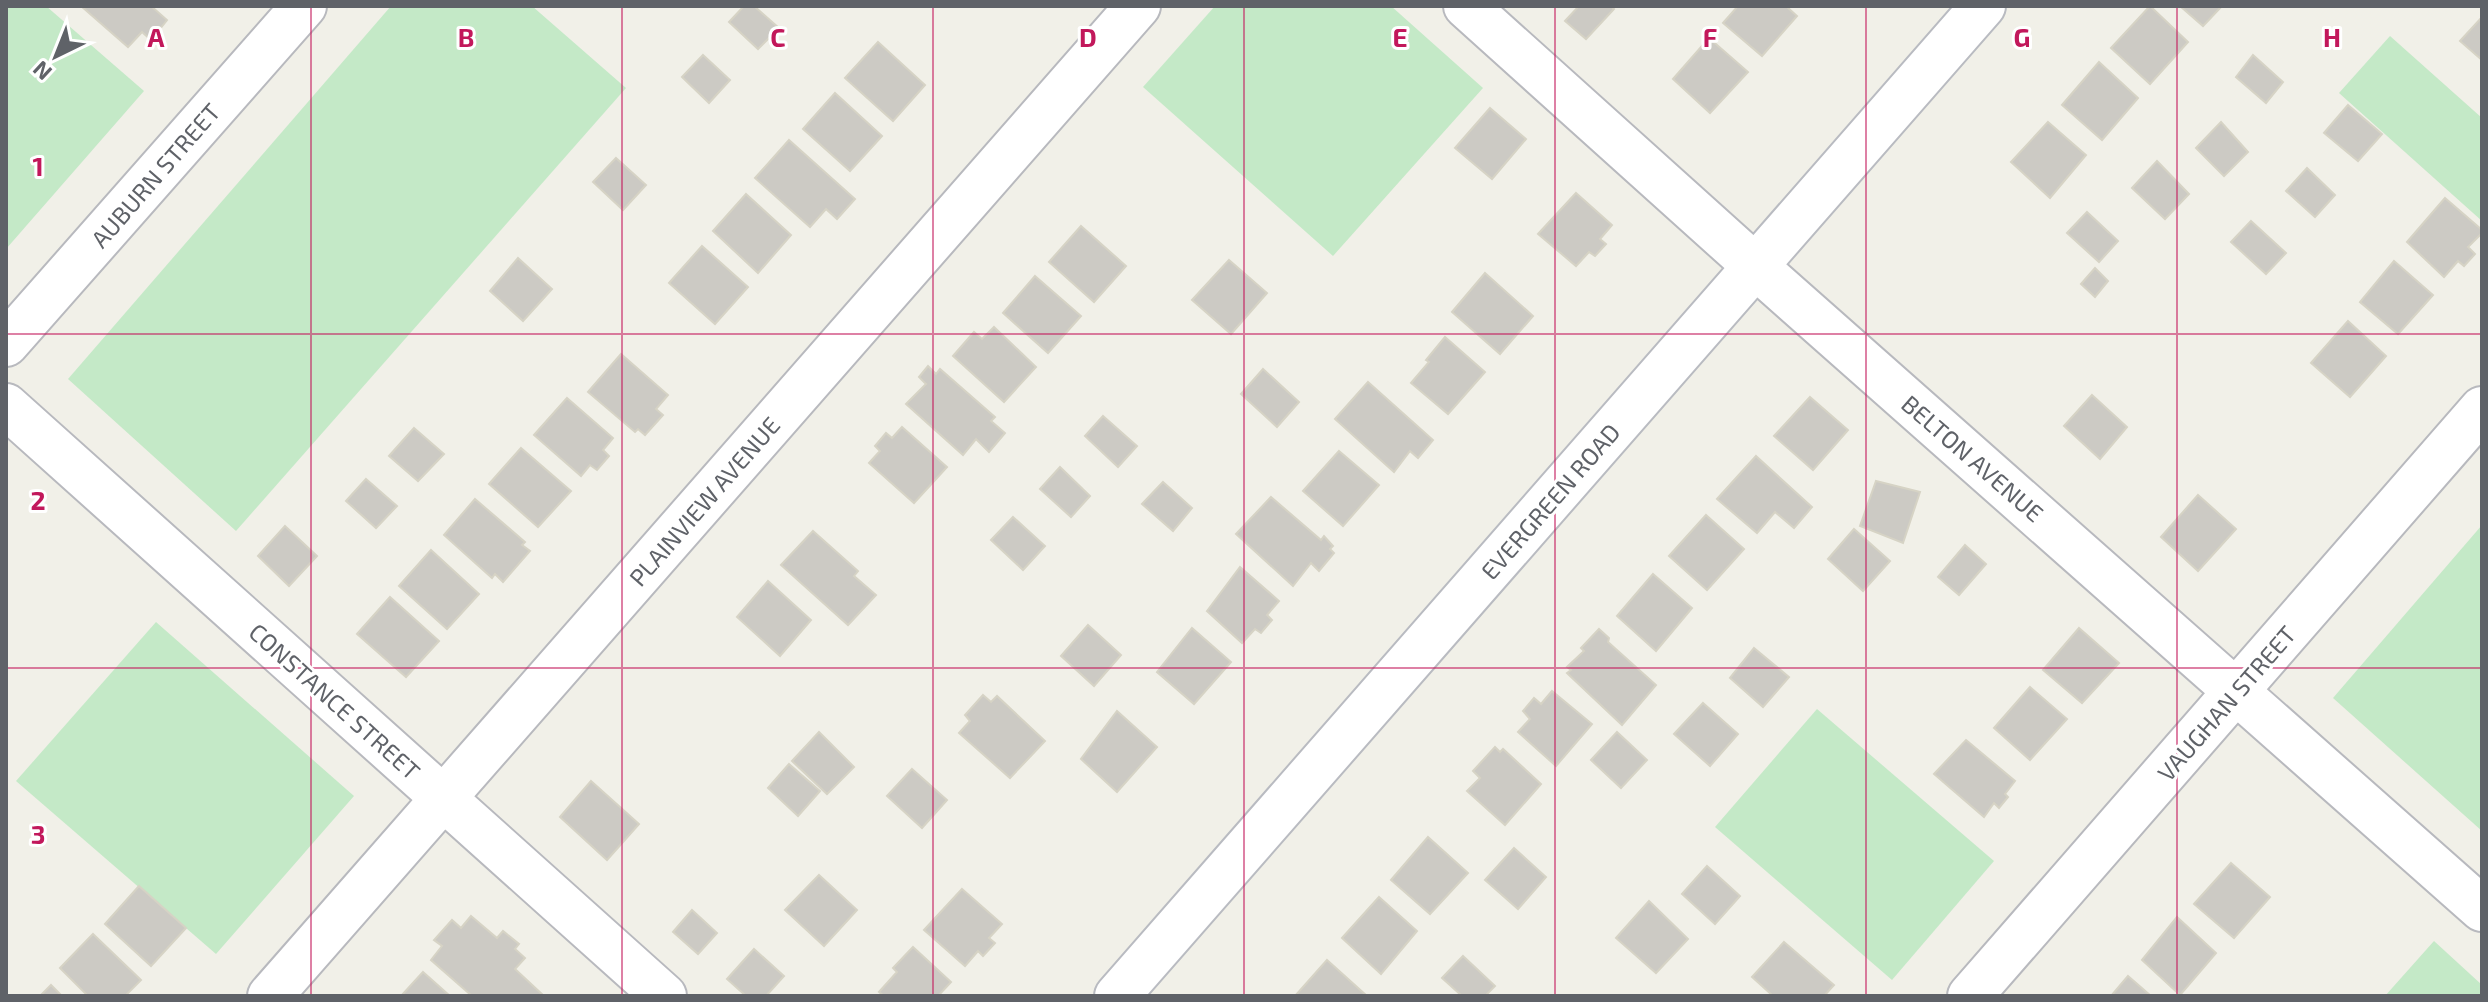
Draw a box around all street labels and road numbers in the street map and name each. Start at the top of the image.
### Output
street label: AUBURN STREET [84,97,226,253]
street label: BELTON AVENUE [1896,389,2050,527]
street label: PLAINVIEW AVENUE [623,410,785,592]
street label: EVERGREEN ROAD [1474,417,1626,585]
street label: CONSTANCE STREET [244,617,426,785]
street label: VAUGHAN STREET [2151,619,2301,786]

